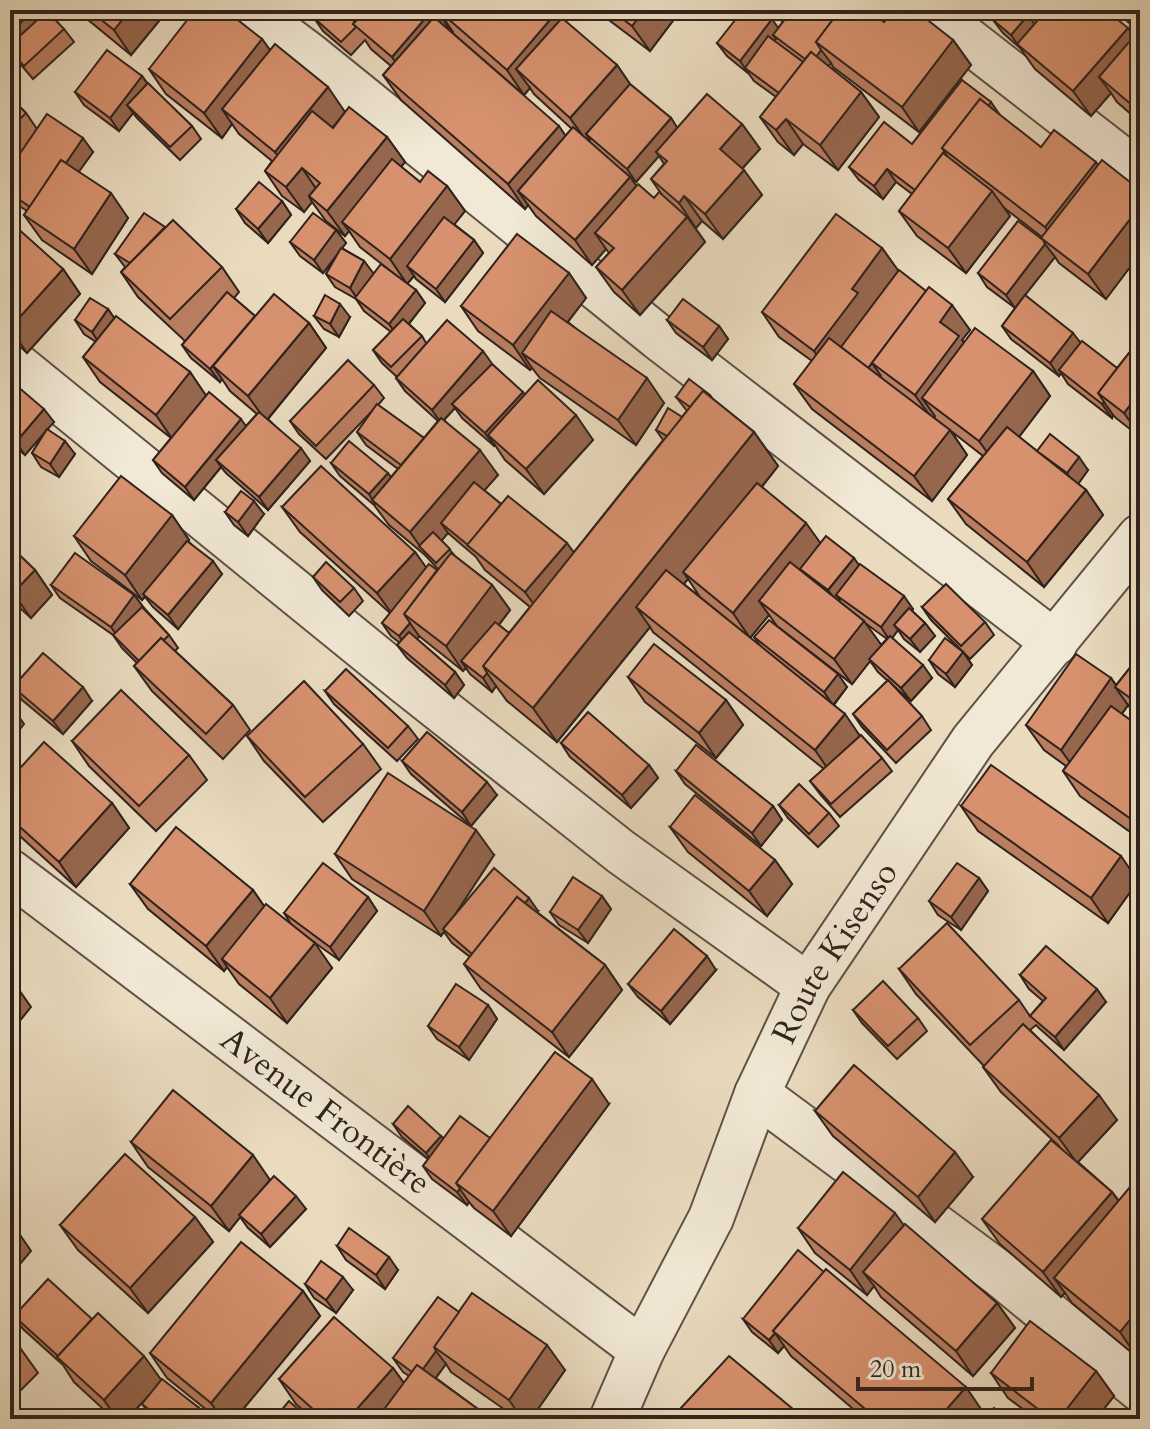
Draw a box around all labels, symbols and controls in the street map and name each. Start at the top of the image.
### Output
street label: Route Kisenso [761,852,908,1051]
street label: Avenue Frontière [211,1016,440,1205]
scale bar [858,1341,1032,1391]
text: 20 m [870,1353,922,1386]

